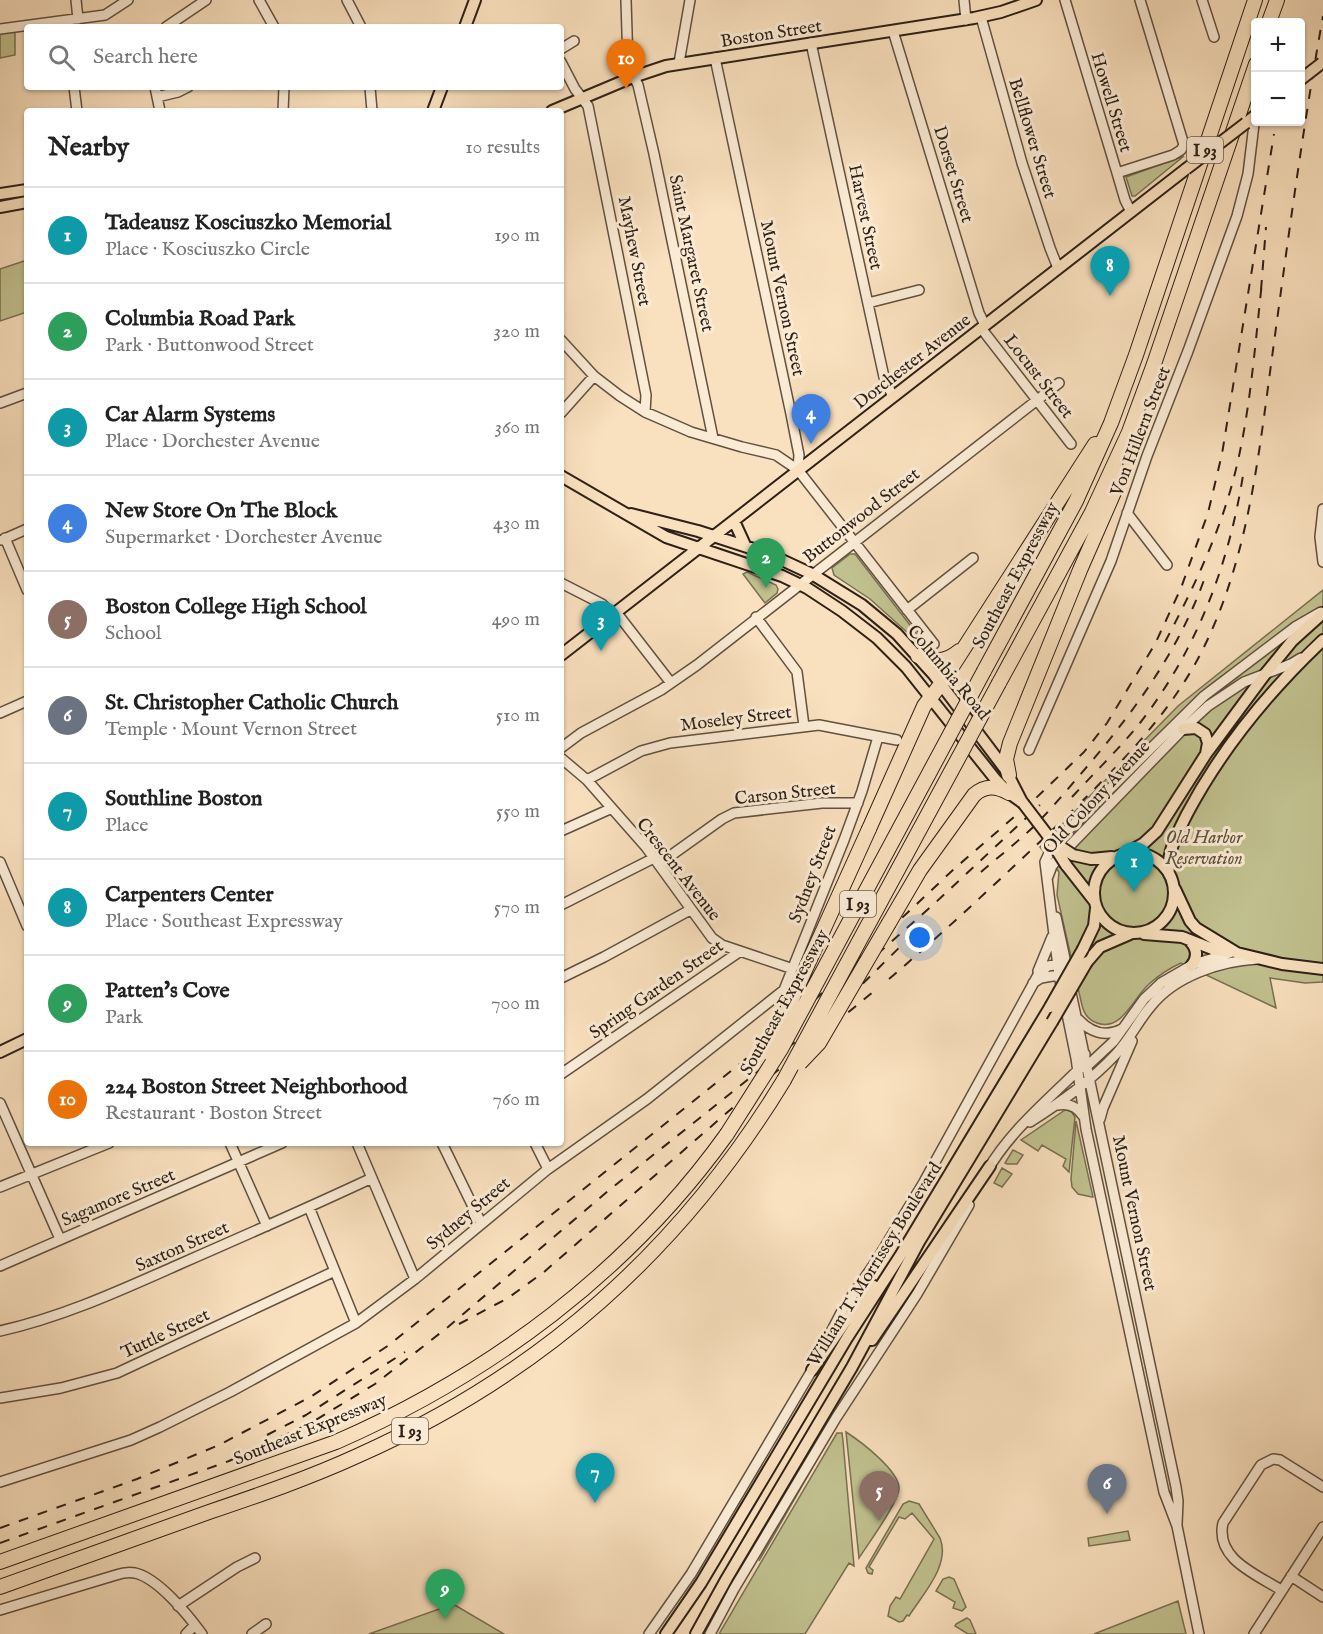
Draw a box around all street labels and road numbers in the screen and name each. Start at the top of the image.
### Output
street label: Boston Street [719,15,823,54]
street label: Howell Street [1084,50,1137,155]
street label: Bellflower Street [1002,76,1061,201]
street label: Dorset Street [927,123,978,226]
road number: I 93 [1187,137,1223,163]
street label: Harvest Street [842,163,887,272]
street label: Saint Margaret Street [663,173,718,334]
street label: Mayhew Street [612,194,655,308]
street label: Mount Vernon Street [754,218,809,378]
street label: Dorchester Avenue [850,309,976,415]
street label: Locust Street [998,330,1078,424]
street label: Von Hillern Street [1106,363,1177,501]
street label: Buttonwood Street [799,463,925,569]
street label: Southeast Expressway [968,498,1065,653]
street label: Columbia Road [901,621,995,726]
street label: Moseley Street [679,701,793,738]
street label: Old Colony Avenue [1038,736,1156,860]
street label: Carson Street [733,778,837,811]
street label: Crescent Avenue [630,814,725,926]
street label: Sydney Street [784,823,842,926]
road number: I 93 [840,891,876,917]
street label: Southeast Expressway [736,926,835,1080]
street label: Spring Garden Street [585,935,728,1045]
street label: Mount Vernon Street [1106,1133,1161,1293]
street label: William T. Morrissey Boulevard [803,1158,948,1371]
street label: Sagamore Street [58,1164,179,1233]
street label: Sydney Street [422,1172,516,1256]
street label: Saxton Street [132,1217,233,1278]
street label: Tuttle Street [118,1304,214,1365]
street label: Southeast Expressway [231,1389,391,1472]
road number: I 93 [392,1418,428,1444]

